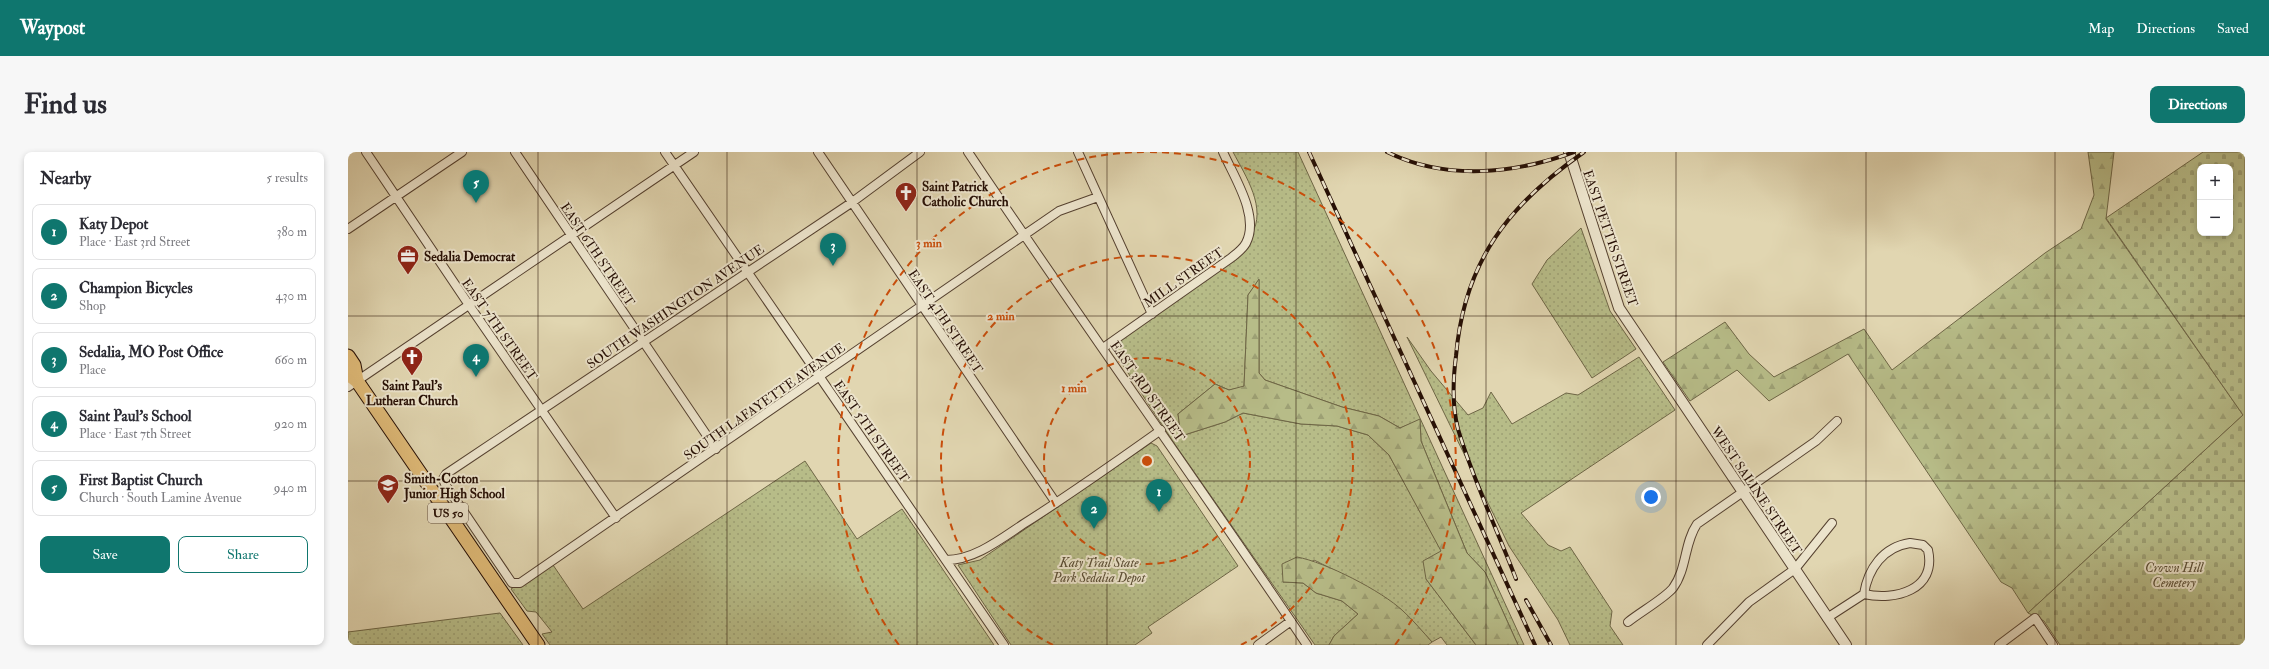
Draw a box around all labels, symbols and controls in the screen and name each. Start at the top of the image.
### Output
text: Waypost [20,16,85,40]
text: Map [2088,20,2114,37]
text: Directions [2136,20,2195,37]
text: Saved [2217,20,2249,37]
button: Directions [2150,86,2245,123]
text: Find us [24,87,107,122]
map controls [2197,164,2233,236]
button: + [2197,164,2233,200]
text: Nearby [40,168,91,189]
street label: EAST PETTIS STREET [1579,168,1641,309]
text: 5 results [266,170,308,186]
pin: 5 [463,170,489,203]
place label: Saint Patrick Catholic Church [922,179,1009,210]
church icon: Saint Patrick Catholic Church [893,180,919,213]
street label: EAST 6TH STREET [557,200,638,310]
button: − [2197,200,2233,236]
text: Katy Depot [79,215,148,234]
text: 1 [52,224,56,240]
text: 380 m [276,224,307,240]
pin: 3 [820,233,846,266]
text: Place · East 3rd Street [79,234,190,250]
text: 3 min [916,236,943,251]
street label: SOUTH WASHINGTON AVENUE [584,241,767,372]
office icon: Sedalia Democrat [395,243,421,276]
street label: MILL STREET [1140,244,1227,311]
place label: Sedalia Democrat [424,249,516,265]
street label: EAST 4TH STREET [904,267,986,377]
street label: EAST 7TH STREET [458,275,541,384]
text: Champion Bicycles [79,279,193,298]
text: 2 [51,288,57,304]
text: 430 m [276,288,307,304]
text: Shop [79,298,106,314]
text: 2 min [987,309,1015,324]
street label: EAST 3RD STREET [1106,338,1188,445]
street label: SOUTH LAFAYETTE AVENUE [681,340,848,464]
text: Sedalia, MO Post Office [79,343,223,362]
church icon: Saint Paul's Lutheran Church [399,344,425,377]
pin: 4 [463,344,489,377]
text: 3 [52,352,57,368]
text: 660 m [274,352,307,368]
text: Place [79,362,106,378]
place label: Saint Paul's Lutheran Church [366,378,458,409]
street label: EAST 5TH STREET [830,378,913,486]
text: 1 min [1061,381,1088,396]
text: Saint Paul's School [79,407,192,426]
text: 4 [50,416,58,432]
text: 920 m [274,416,307,432]
street label: WEST SALINE STREET [1707,423,1805,558]
text: Place · East 7th Street [79,426,191,442]
centre of rings [1140,454,1154,468]
text: First Baptist Church [79,471,203,490]
place label: Smith-Cotton Junior High School [403,471,505,503]
school or university icon: Smith-Cotton Junior High School [375,472,401,505]
pin: 1 [1146,479,1172,512]
text: 5 [51,480,57,496]
text: 940 m [274,480,307,496]
your location [1641,487,1661,507]
text: Church · South Lamine Avenue [79,490,242,506]
pin: 2 [1081,496,1107,529]
road number: US 50 [428,503,468,523]
button: Save [40,536,170,573]
button: Share [178,536,308,573]
park label: Katy Trail State Park Sedalia Depot [1052,555,1146,586]
park label: Crown Hill Cemetery [2145,560,2204,591]

